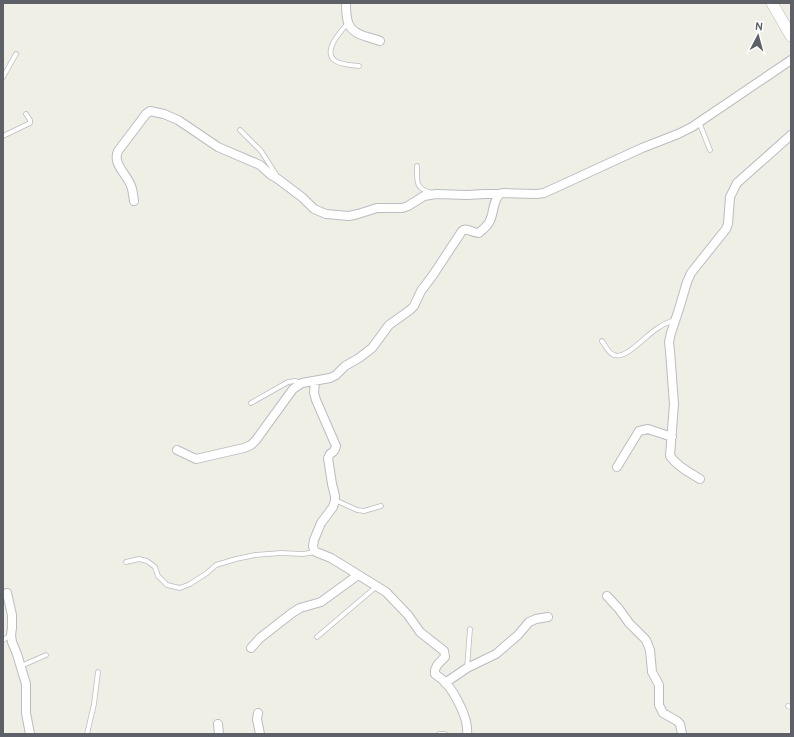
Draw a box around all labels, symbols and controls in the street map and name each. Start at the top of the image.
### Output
north arrow [738,16,778,56]
text: N [754,19,764,33]

